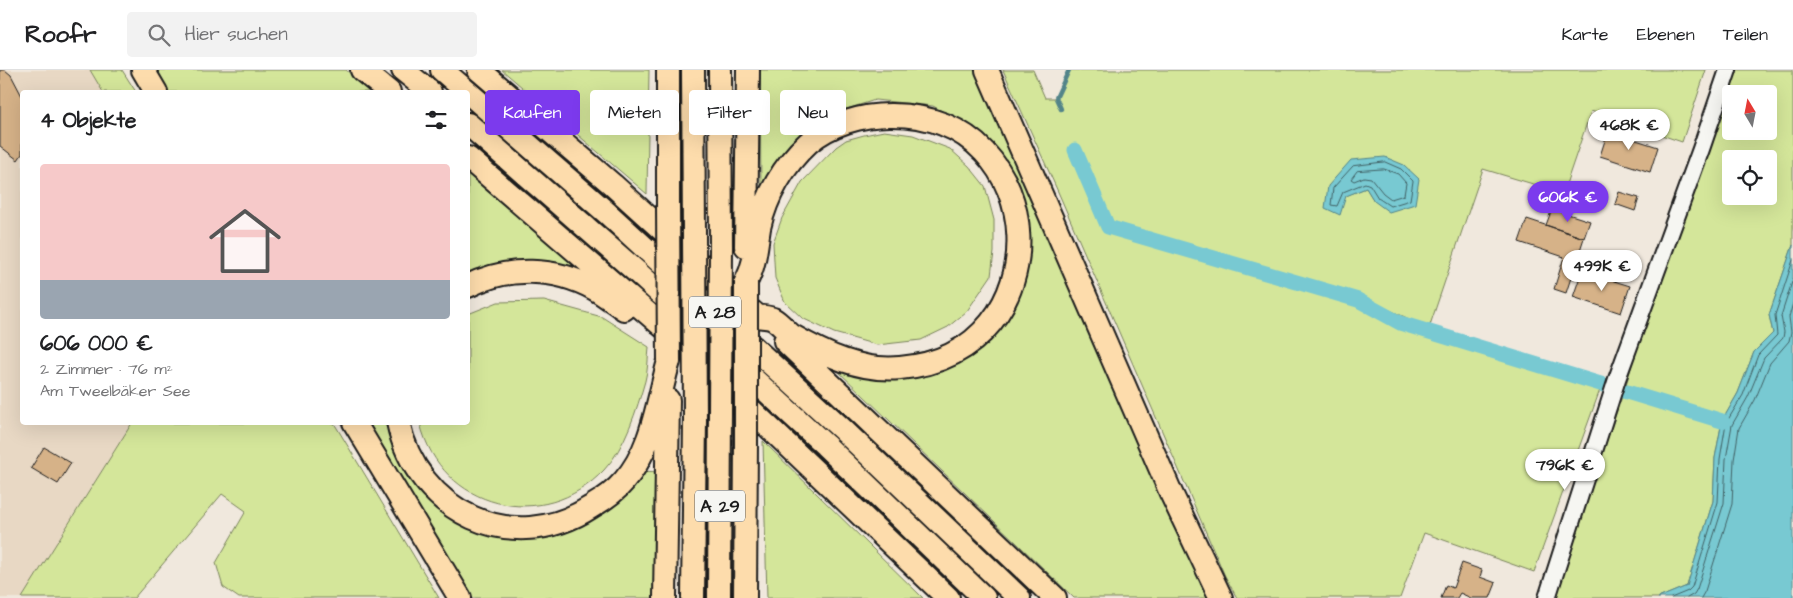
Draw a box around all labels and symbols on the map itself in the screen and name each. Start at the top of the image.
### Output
north arrow [1722,85,1778,140]
pin: 468K € [1588,108,1670,151]
pin: 606K € [1527,180,1609,223]
pin: 499K € [1561,250,1643,292]
road number: A 28 [689,296,741,328]
pin: 796K € [1524,448,1606,491]
road number: A 29 [695,491,745,522]

